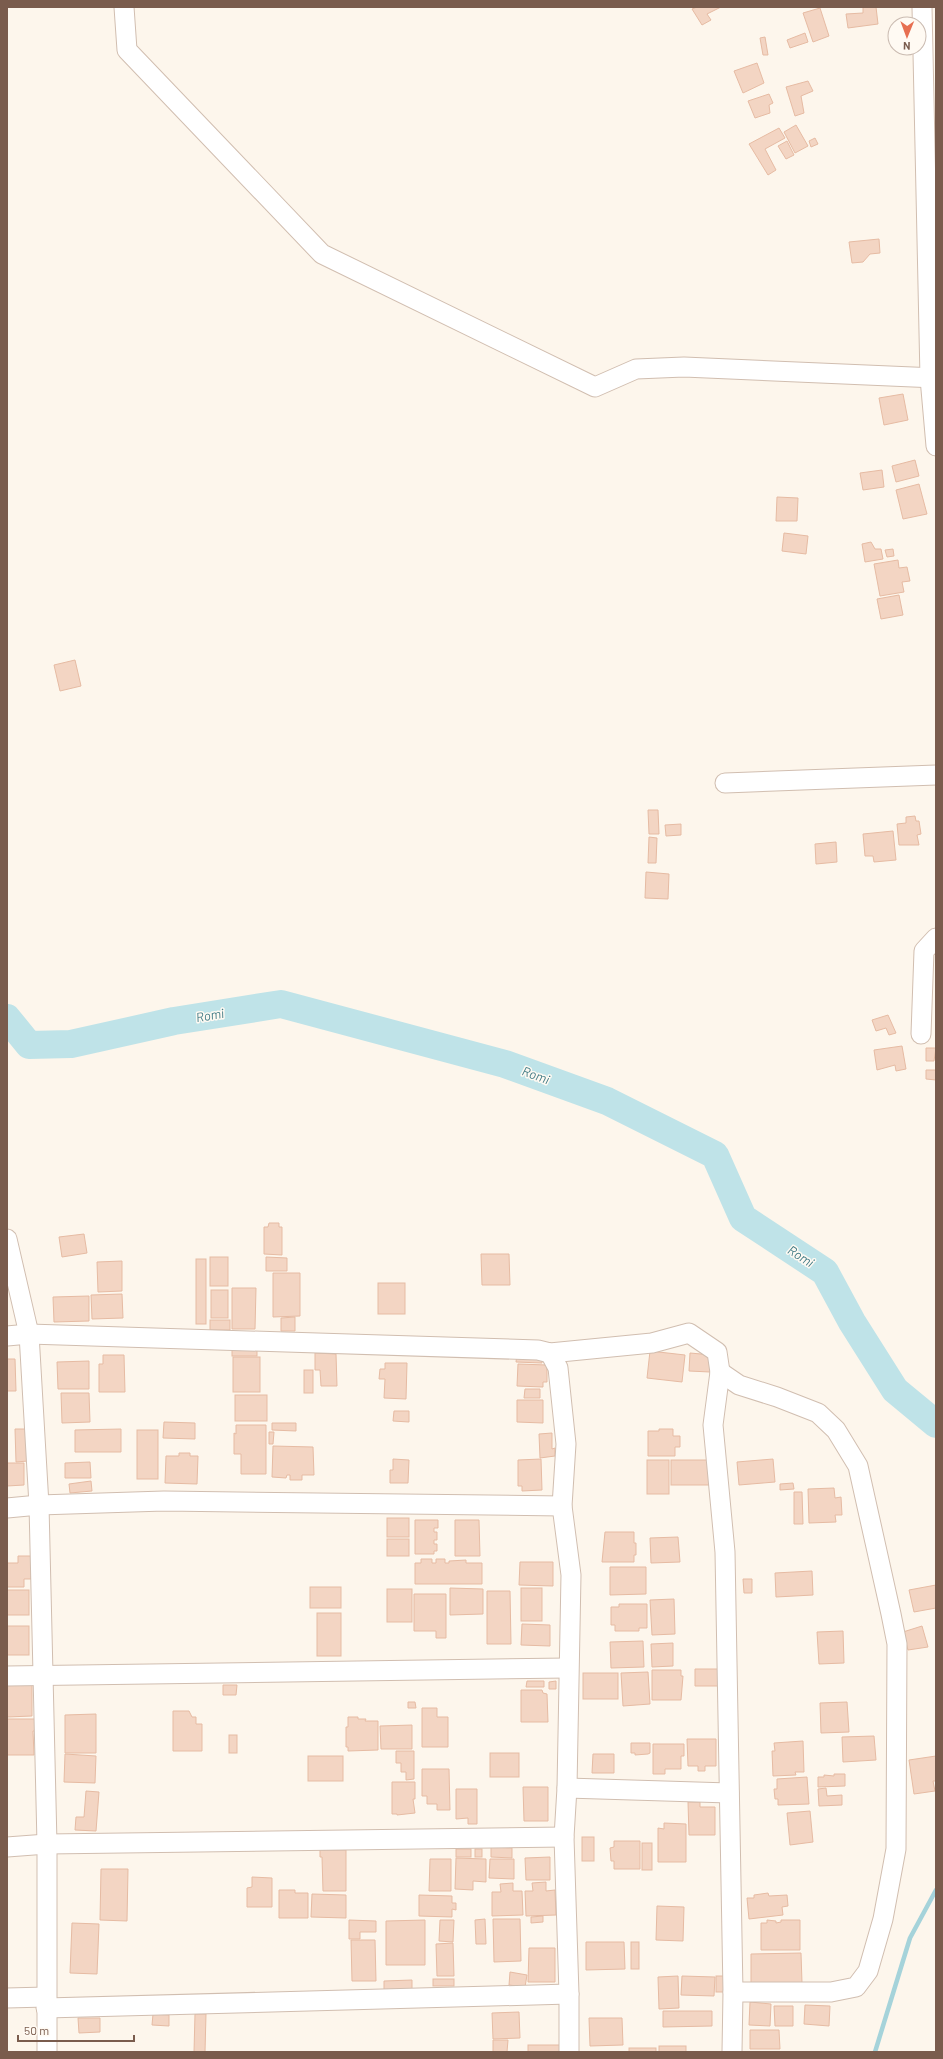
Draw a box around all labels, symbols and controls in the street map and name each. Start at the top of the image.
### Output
north arrow [887,16,927,56]
text: N [903,40,911,53]
water label: Romi [195,1005,226,1025]
water label: Romi [520,1063,553,1088]
water label: Romi [785,1242,818,1271]
scale bar [18,2017,134,2043]
text: 50 m [24,2023,49,2037]

